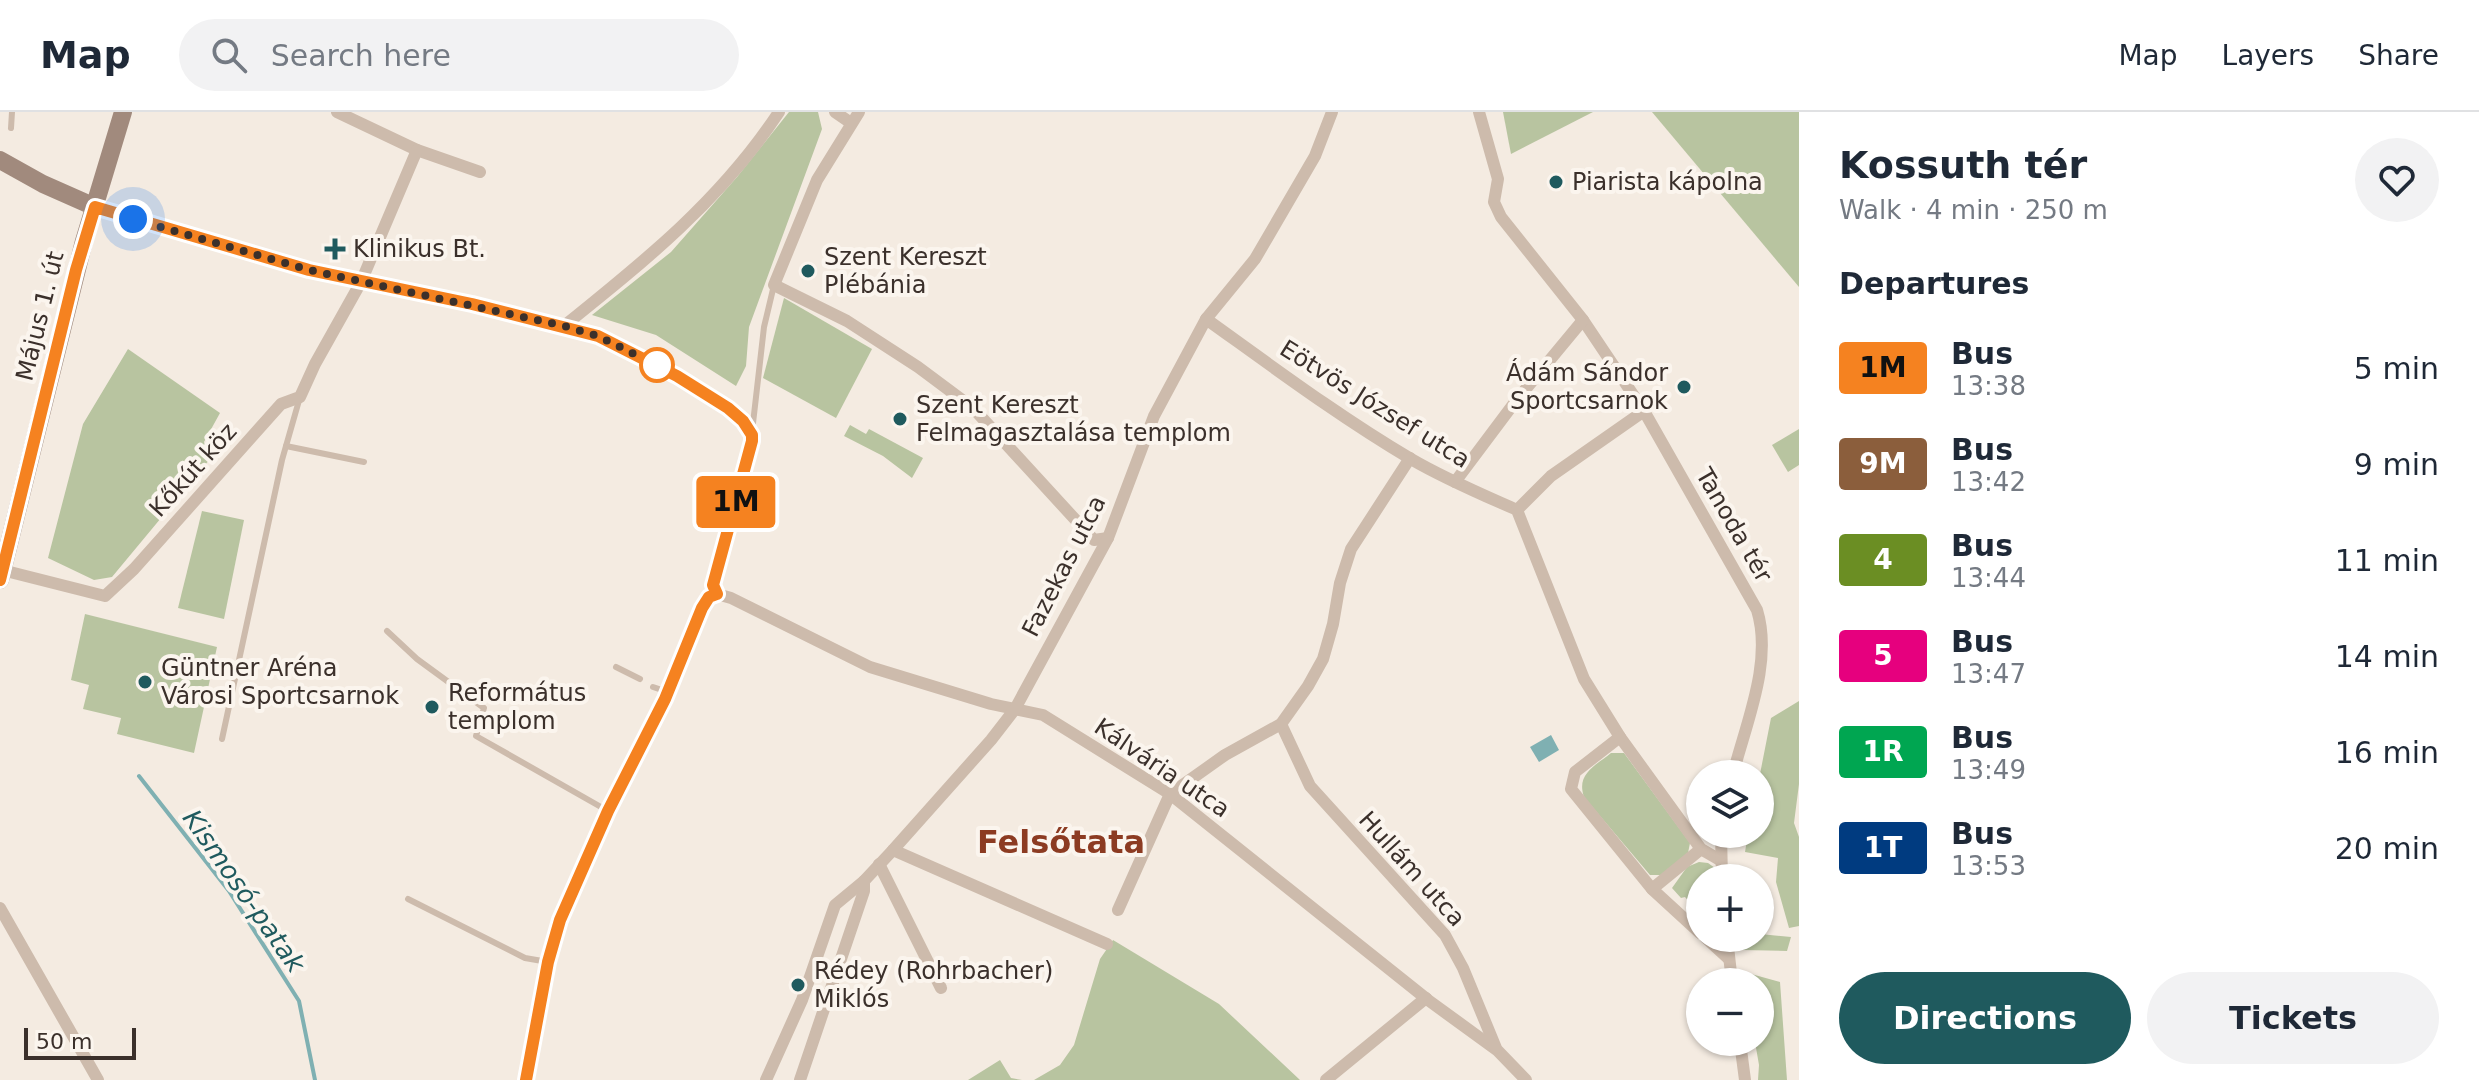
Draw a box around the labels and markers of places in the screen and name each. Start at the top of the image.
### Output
place label: Piarista kápolna [1572,168,1763,196]
marker: Piarista kápolna [1547,173,1565,191]
place label: Klinikus Bt. [353,235,486,263]
marker: Klinikus Bt. [324,238,346,260]
place label: Szent Kereszt Plébánia [824,243,987,299]
marker: Szent Kereszt Plébánia [799,262,817,280]
unlabelled marker [640,348,674,382]
place label: Ádám Sándor Sportcsarnok [1506,358,1668,415]
marker: Ádám Sándor Sportcsarnok [1675,378,1693,396]
place label: Szent Kereszt Felmagasztalása templom [916,391,1231,447]
marker: Szent Kereszt Felmagasztalása templom [891,410,909,428]
place label: Güntner Aréna Városi Sportcsarnok [161,654,399,710]
marker: Güntner Aréna Városi Sportcsarnok [136,673,154,691]
place label: Református templom [448,679,586,735]
marker: Református templom [423,698,441,716]
place label: Rédey (Rohrbacher) Miklós [814,957,1053,1013]
marker: Rédey (Rohrbacher) Miklós [789,976,807,994]

